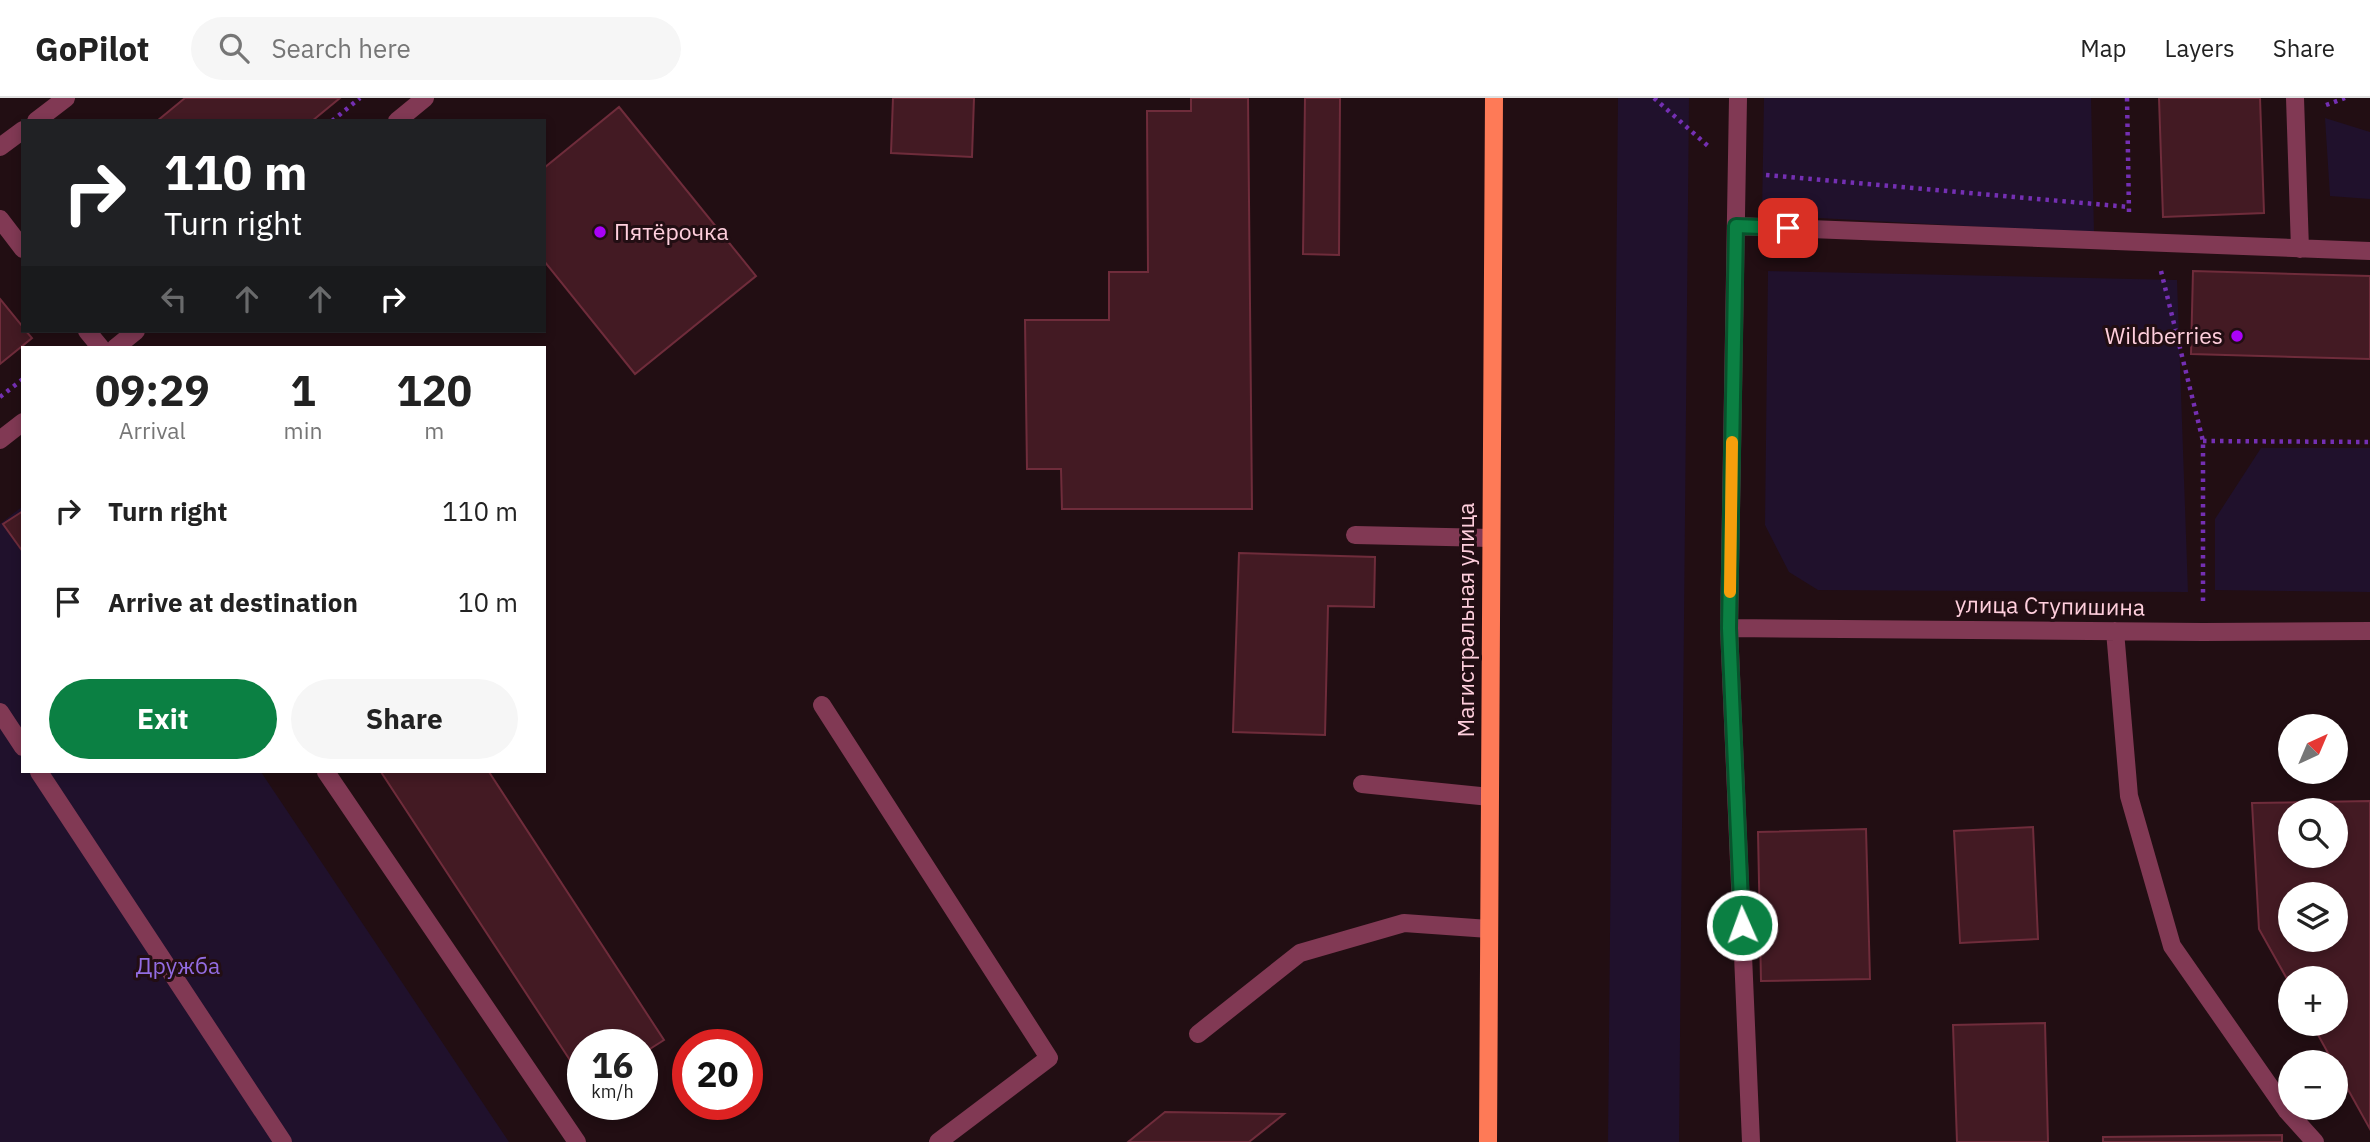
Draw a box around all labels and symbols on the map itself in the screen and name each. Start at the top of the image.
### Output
pin [1758,198,1818,258]
place label: Пятёрочка [614,216,729,246]
marker: Пятёрочка [592,224,608,240]
place label: Wildberries [2105,320,2223,350]
marker: Wildberries [2229,328,2245,344]
street label: Магистральная улица [1450,502,1480,738]
street label: улица Ступишина [1955,588,2145,622]
north arrow [2278,714,2348,784]
position arrow [1705,888,1779,962]
park label: Дружба [136,950,220,980]
speed limit sign: 20 [672,1029,763,1120]

